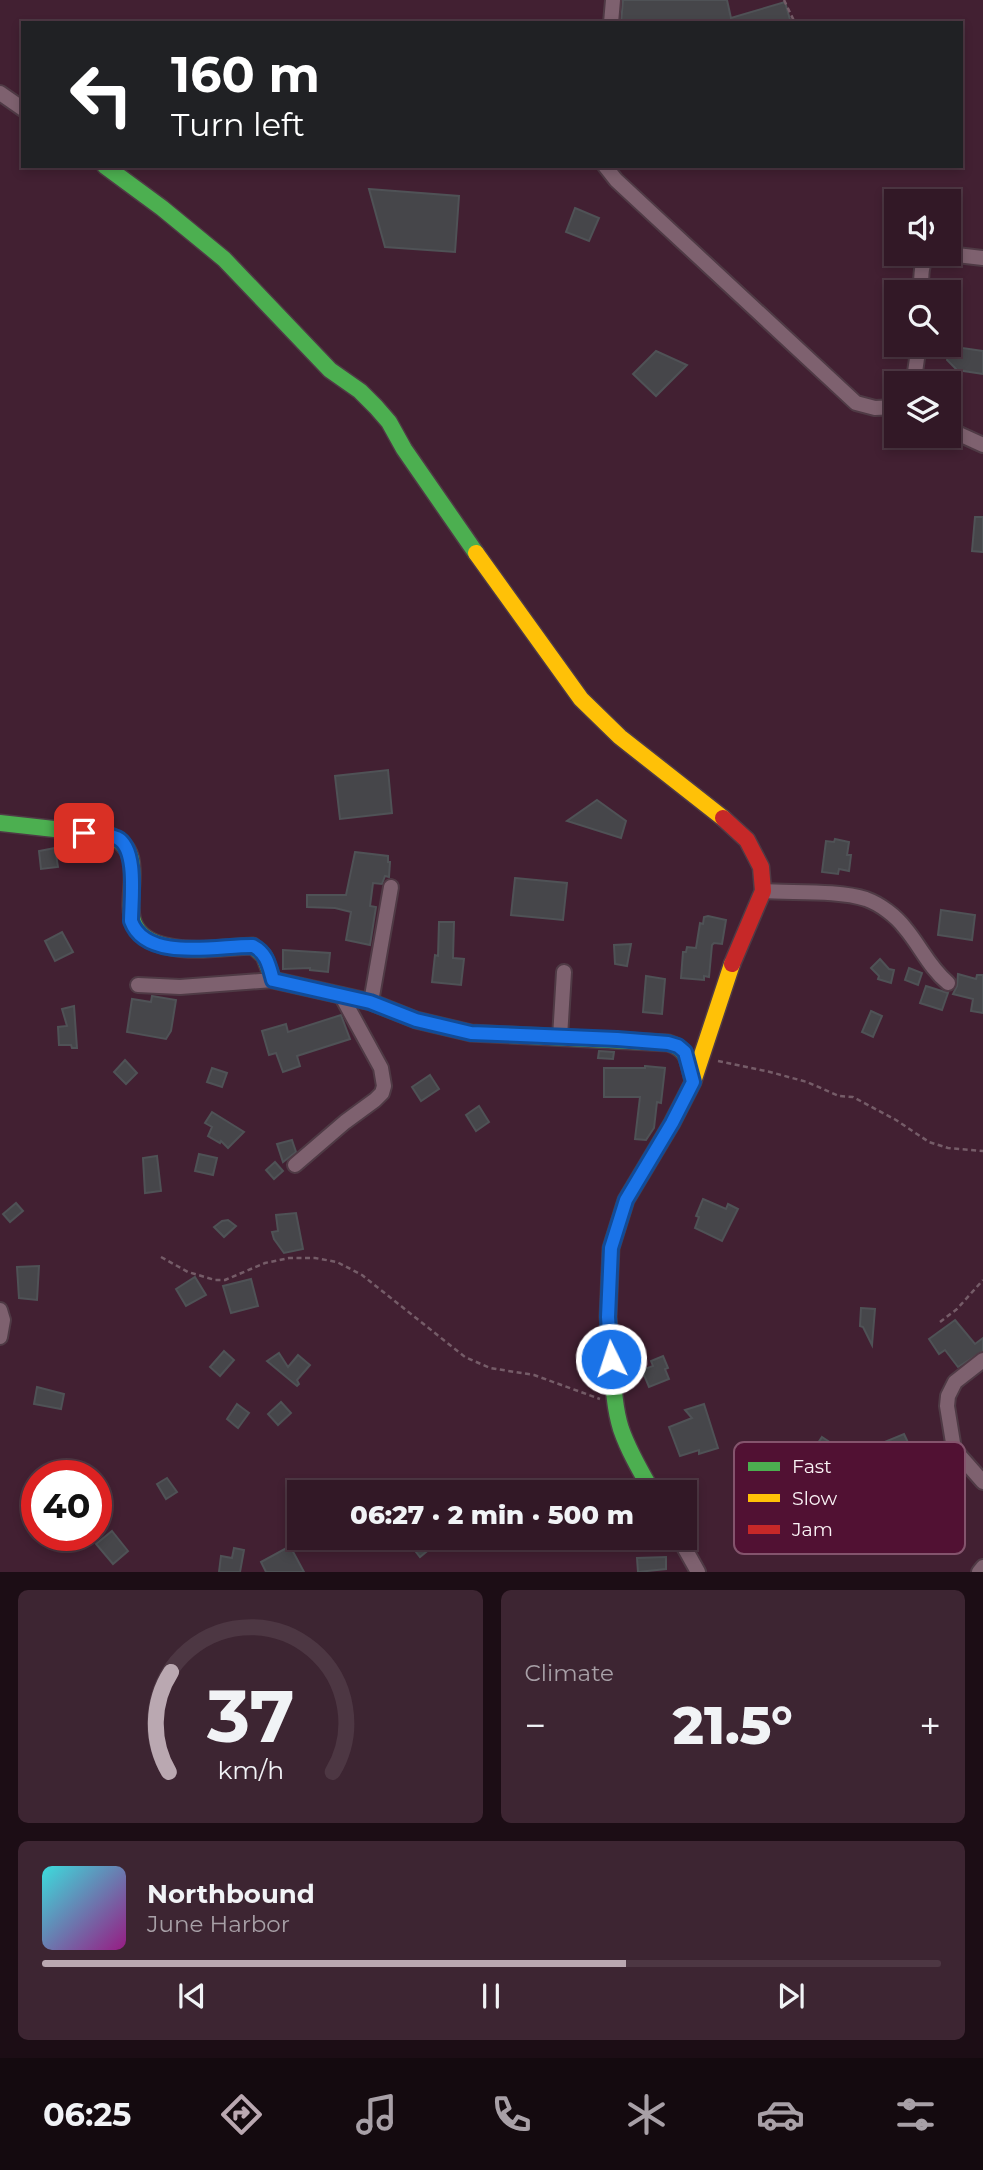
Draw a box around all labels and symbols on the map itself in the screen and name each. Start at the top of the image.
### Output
pin [54,803,114,863]
position arrow [574,1322,648,1396]
legend [734,1442,965,1554]
text: Fast [792,1455,832,1478]
speed limit sign: 40 [21,1460,112,1551]
text: Slow [792,1487,837,1510]
text: Jam [791,1518,833,1541]

